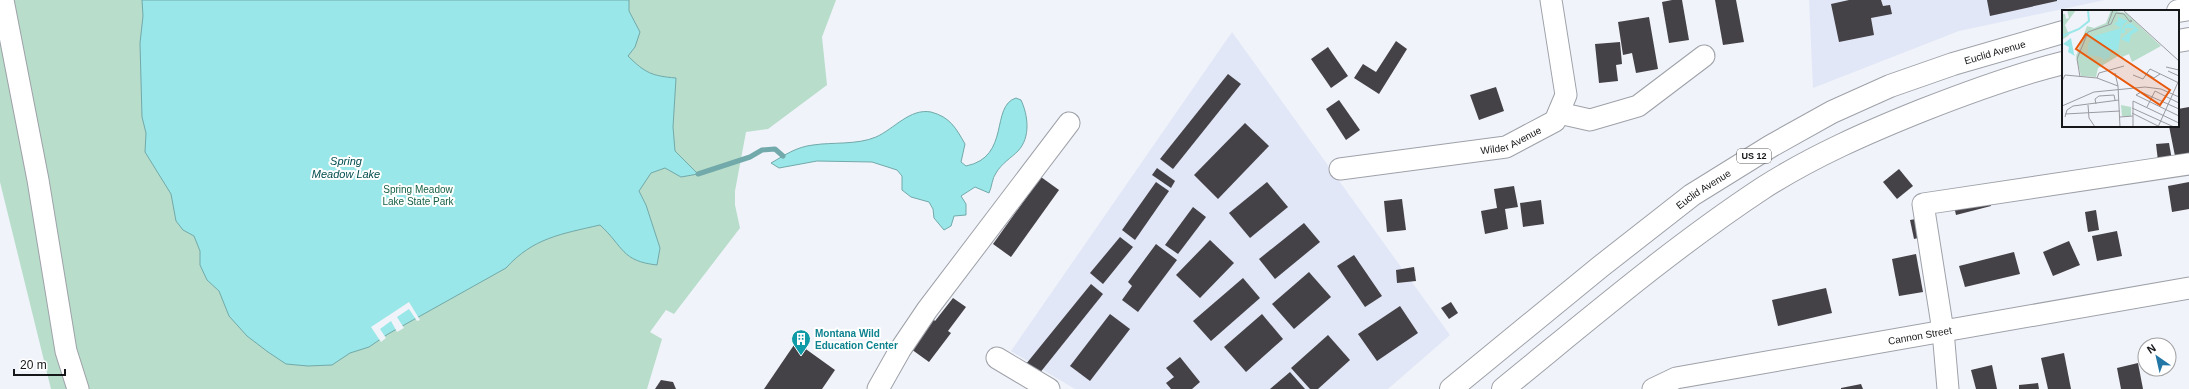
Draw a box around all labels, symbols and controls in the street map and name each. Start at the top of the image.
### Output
inset map [2062,10,2179,127]
street label: Euclid Avenue [1963,38,2027,66]
street label: Wilder Avenue [1480,124,1543,156]
road number: US 12 [1737,149,1771,163]
water label: Spring Meadow Lake [312,155,380,180]
street label: Euclid Avenue [1674,167,1733,211]
park label: Spring Meadow Lake State Park [382,184,455,207]
street label: Cannon Street [1887,325,1953,347]
building icon: Montana Wild Education Center [790,328,812,356]
place label: Montana Wild Education Center [815,328,898,351]
north arrow [2137,337,2177,377]
text: N [2145,341,2158,356]
scale bar [14,351,65,377]
text: 20 m [20,358,47,372]

